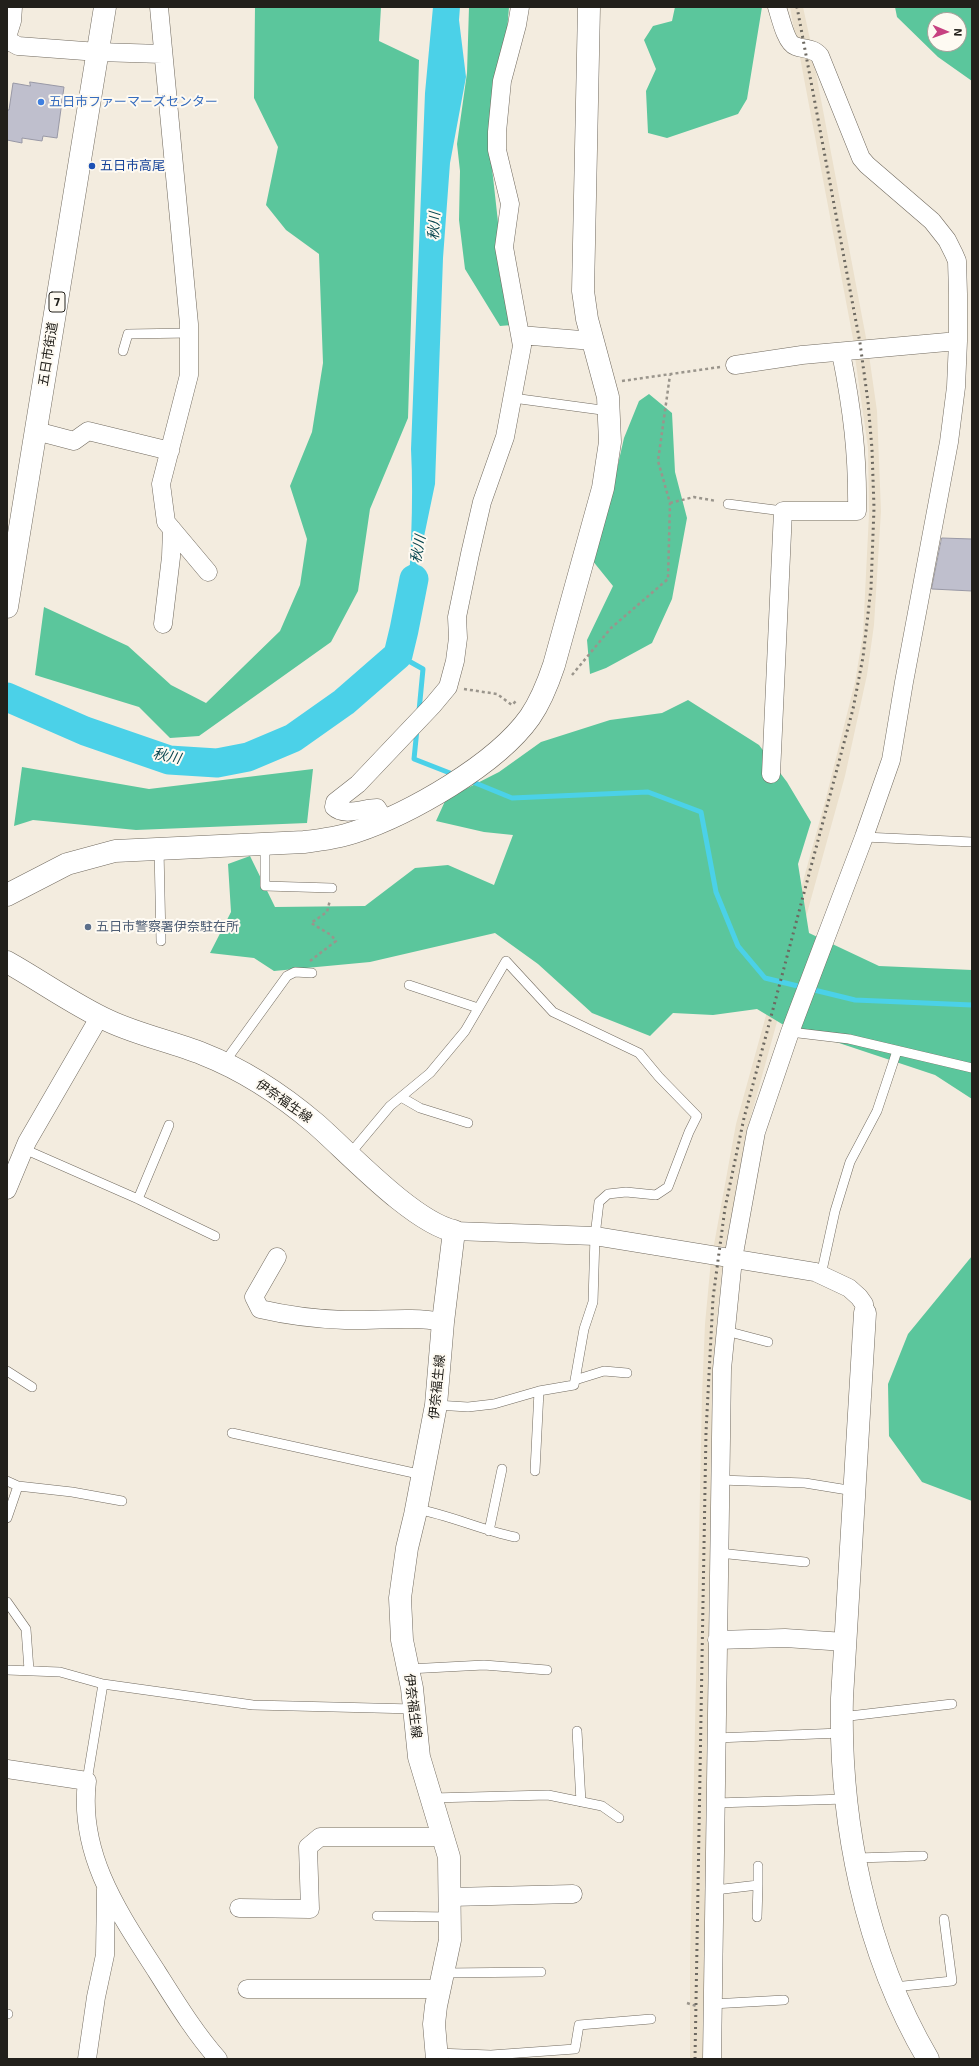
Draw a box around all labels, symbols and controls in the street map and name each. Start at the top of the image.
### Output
north arrow [927,12,967,52]
text: N [952,28,965,37]
place label: 五日市ファーマーズセンター [49,94,218,110]
marker: 五日市ファーマーズセンター [36,97,46,107]
place label: 五日市高尾 [100,158,165,174]
marker: 五日市高尾 [87,161,97,171]
water label: 秋川 [425,212,443,240]
road number: 7 [49,292,65,312]
street label: 五日市街道 [35,321,61,387]
water label: 秋川 [407,534,429,564]
water label: 秋川 [152,745,182,767]
place label: 五日市警察署伊奈駐在所 [96,919,239,935]
marker: 五日市警察署伊奈駐在所 [83,922,93,932]
street label: 伊奈福生線 [253,1076,315,1126]
street label: 伊奈福生線 [426,1354,448,1420]
street label: 伊奈福生線 [401,1673,425,1739]

